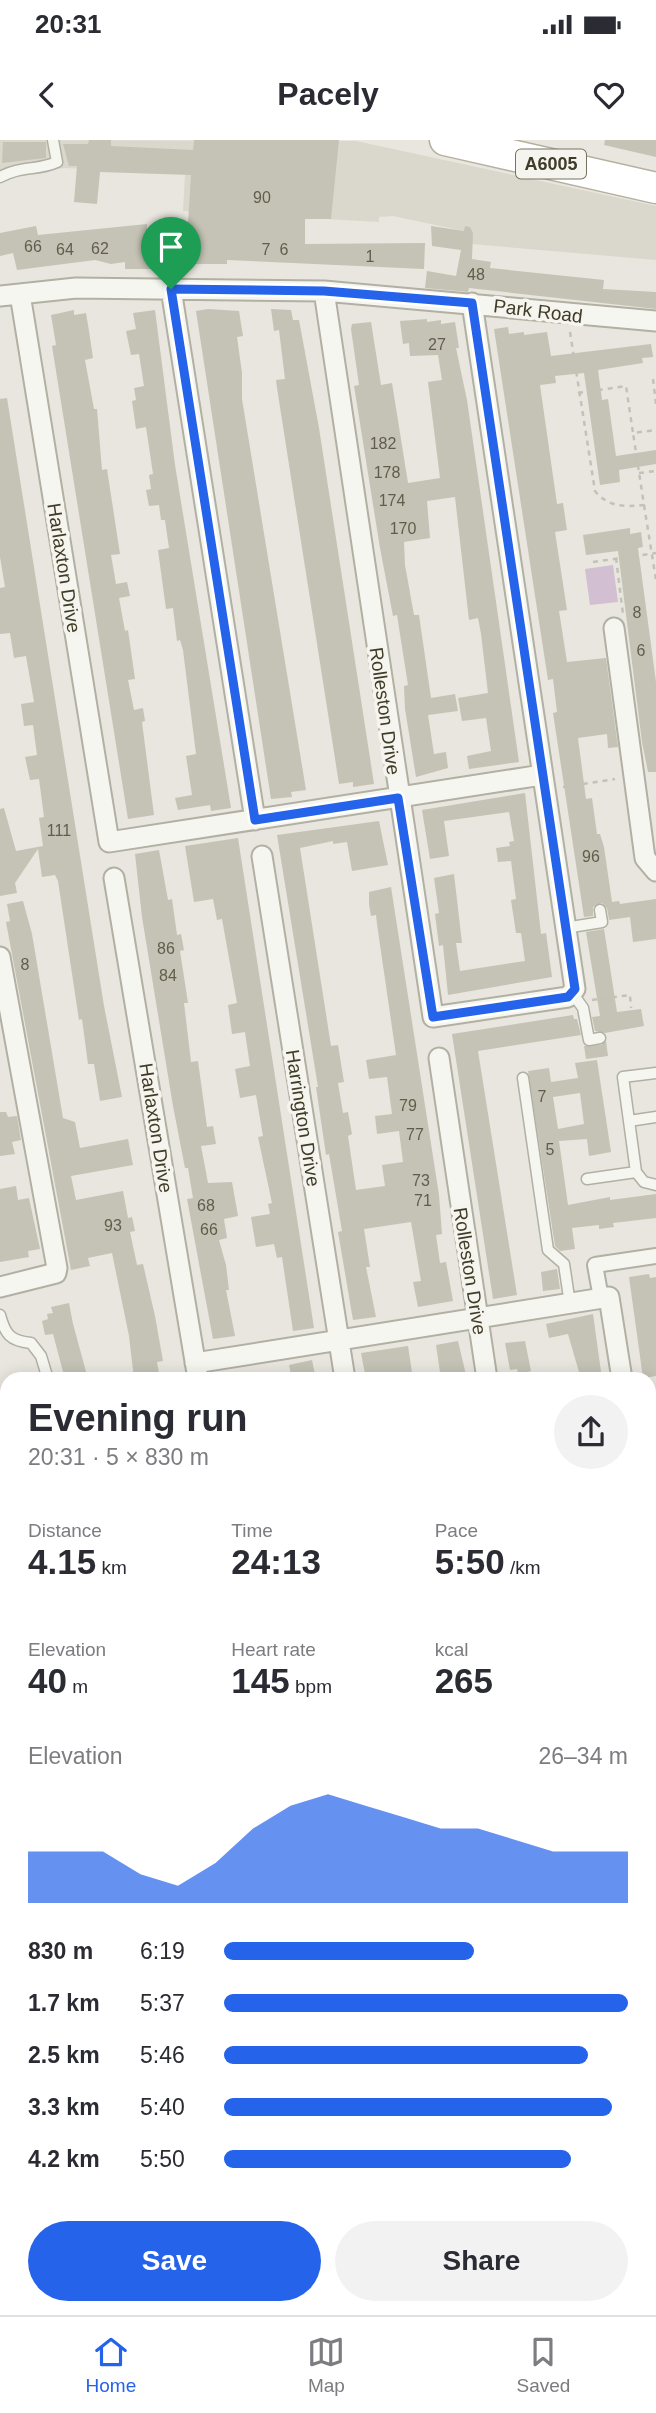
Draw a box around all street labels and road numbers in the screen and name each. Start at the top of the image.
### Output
road number: A6005 [516,149,586,178]
street label: Park Road [492,295,584,327]
street label: Harlaxton Drive [43,502,85,634]
street label: Rolleston Drive [366,646,404,776]
street label: Harrington Drive [282,1048,324,1188]
street label: Harlaxton Drive [135,1062,177,1194]
street label: Rolleston Drive [450,1206,490,1336]

